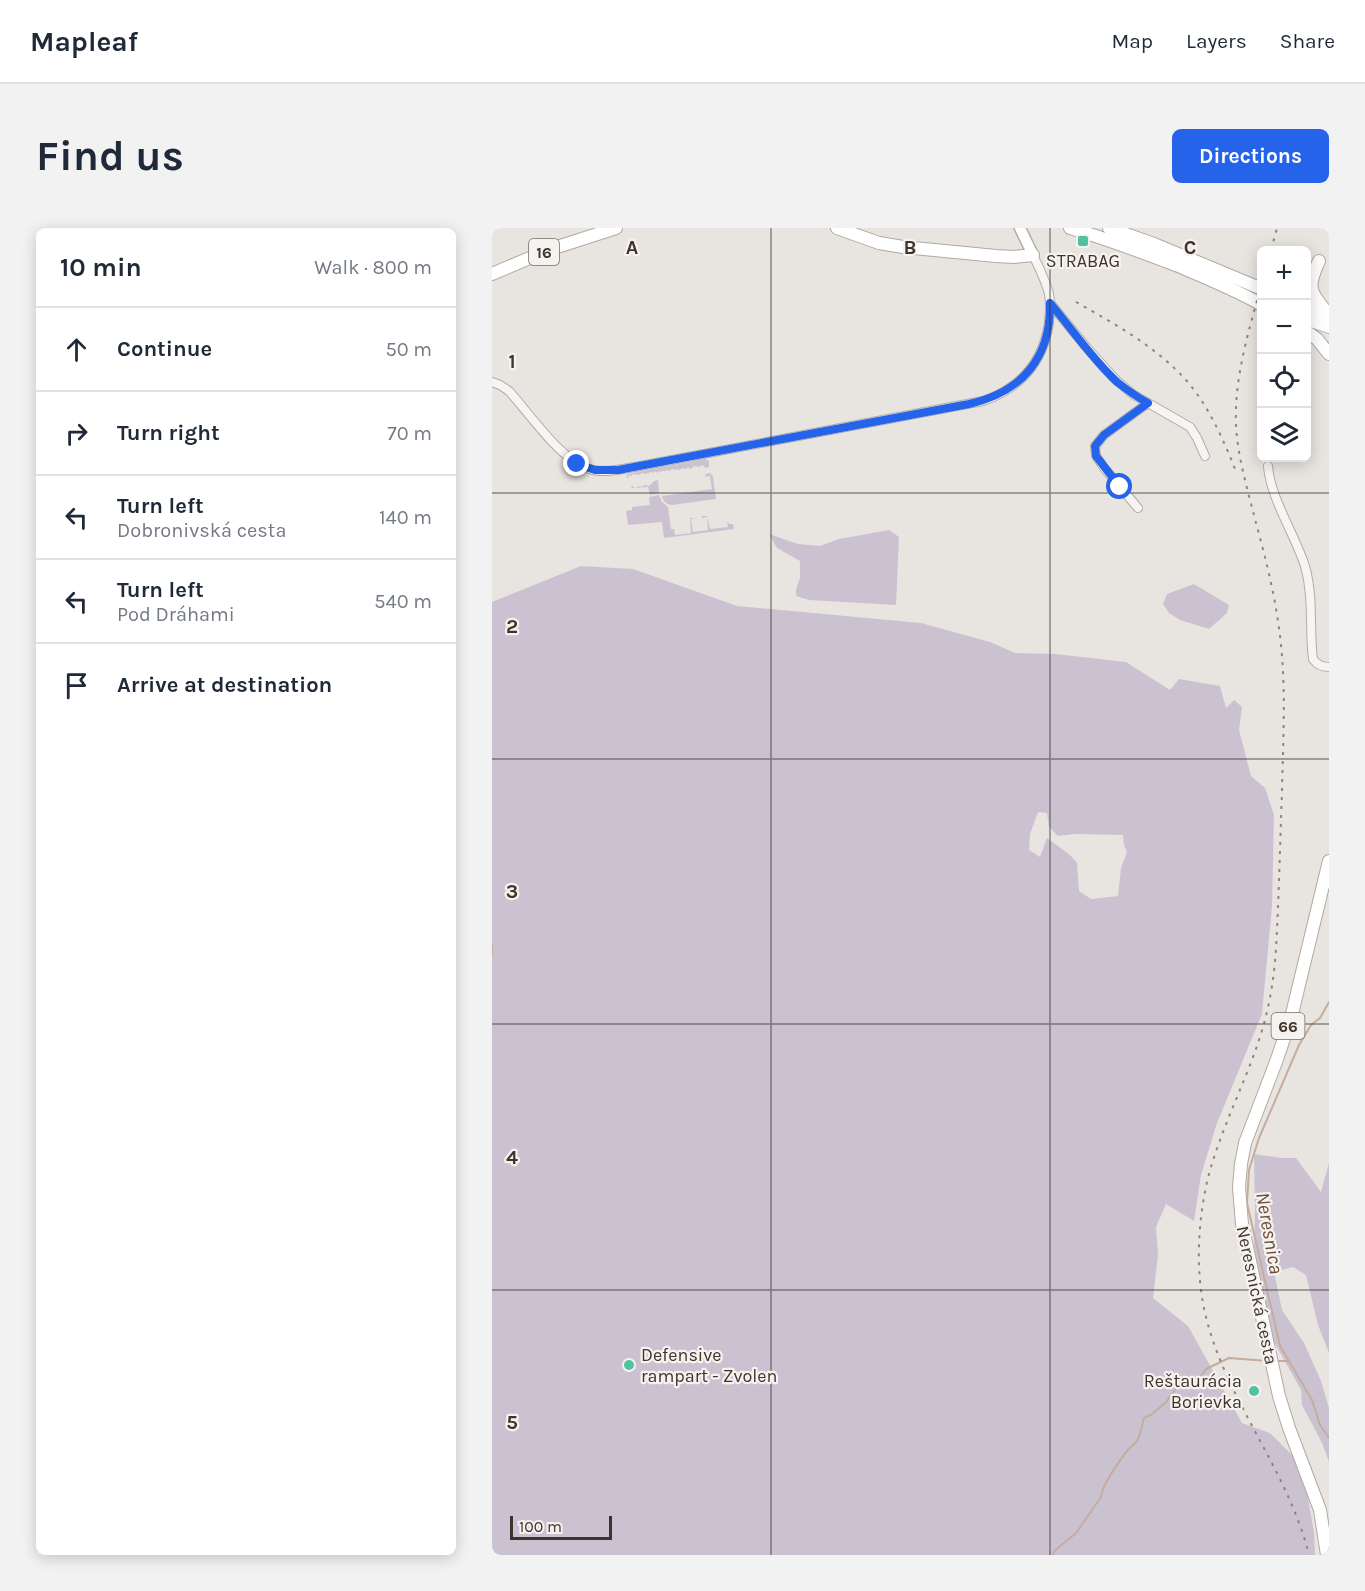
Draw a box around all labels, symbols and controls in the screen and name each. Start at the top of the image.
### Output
text: Mapleaf [30,25,138,58]
text: Map [1111,29,1153,53]
text: Layers [1186,29,1247,53]
text: Share [1280,29,1335,53]
button: Directions [1172,129,1329,183]
text: Find us [36,131,184,181]
marker: STRABAG [1076,234,1090,248]
text: A [626,236,639,259]
text: B [904,236,916,259]
text: C [1184,236,1196,259]
road number: 16 [529,239,559,265]
map controls [1257,246,1311,462]
button: + [1257,246,1311,300]
place label: STRABAG [1046,250,1120,272]
text: 10 min [60,252,142,283]
text: Walk · 800 m [314,256,432,279]
button: − [1257,300,1311,354]
icon: ahead [60,333,93,366]
text: Continue [117,336,212,362]
text: 50 m [385,338,432,361]
text: 1 [508,350,516,373]
button: locate [1257,354,1311,408]
button: layers [1257,408,1311,462]
icon: right [60,417,93,450]
text: Turn right [117,420,220,446]
text: 70 m [387,422,432,445]
route end [563,450,589,476]
route start [1106,473,1132,499]
text: Turn left [117,493,204,519]
icon: left [60,501,93,534]
text: 140 m [379,506,432,529]
text: Dobronivská cesta [117,519,286,542]
text: Turn left [117,577,204,603]
icon: left [60,585,93,618]
text: 540 m [374,590,432,613]
text: Pod Dráhami [117,603,235,626]
text: 2 [506,615,518,638]
icon: arrive [60,669,93,702]
text: Arrive at destination [117,672,332,698]
text: 3 [506,880,518,903]
road number: 66 [1272,1013,1304,1039]
text: 4 [506,1146,518,1169]
water label: Neresnica [1251,1190,1288,1276]
street label: Neresnická cesta [1232,1224,1282,1366]
place label: Defensive rampart - Zvolen [641,1344,777,1387]
marker: Defensive rampart - Zvolen [622,1358,636,1372]
place label: Reštaurácia Borievka [1144,1370,1242,1413]
marker: Reštaurácia Borievka [1247,1384,1261,1398]
text: 5 [506,1411,518,1434]
scale bar [510,1513,612,1540]
text: 100 m [519,1517,562,1536]

